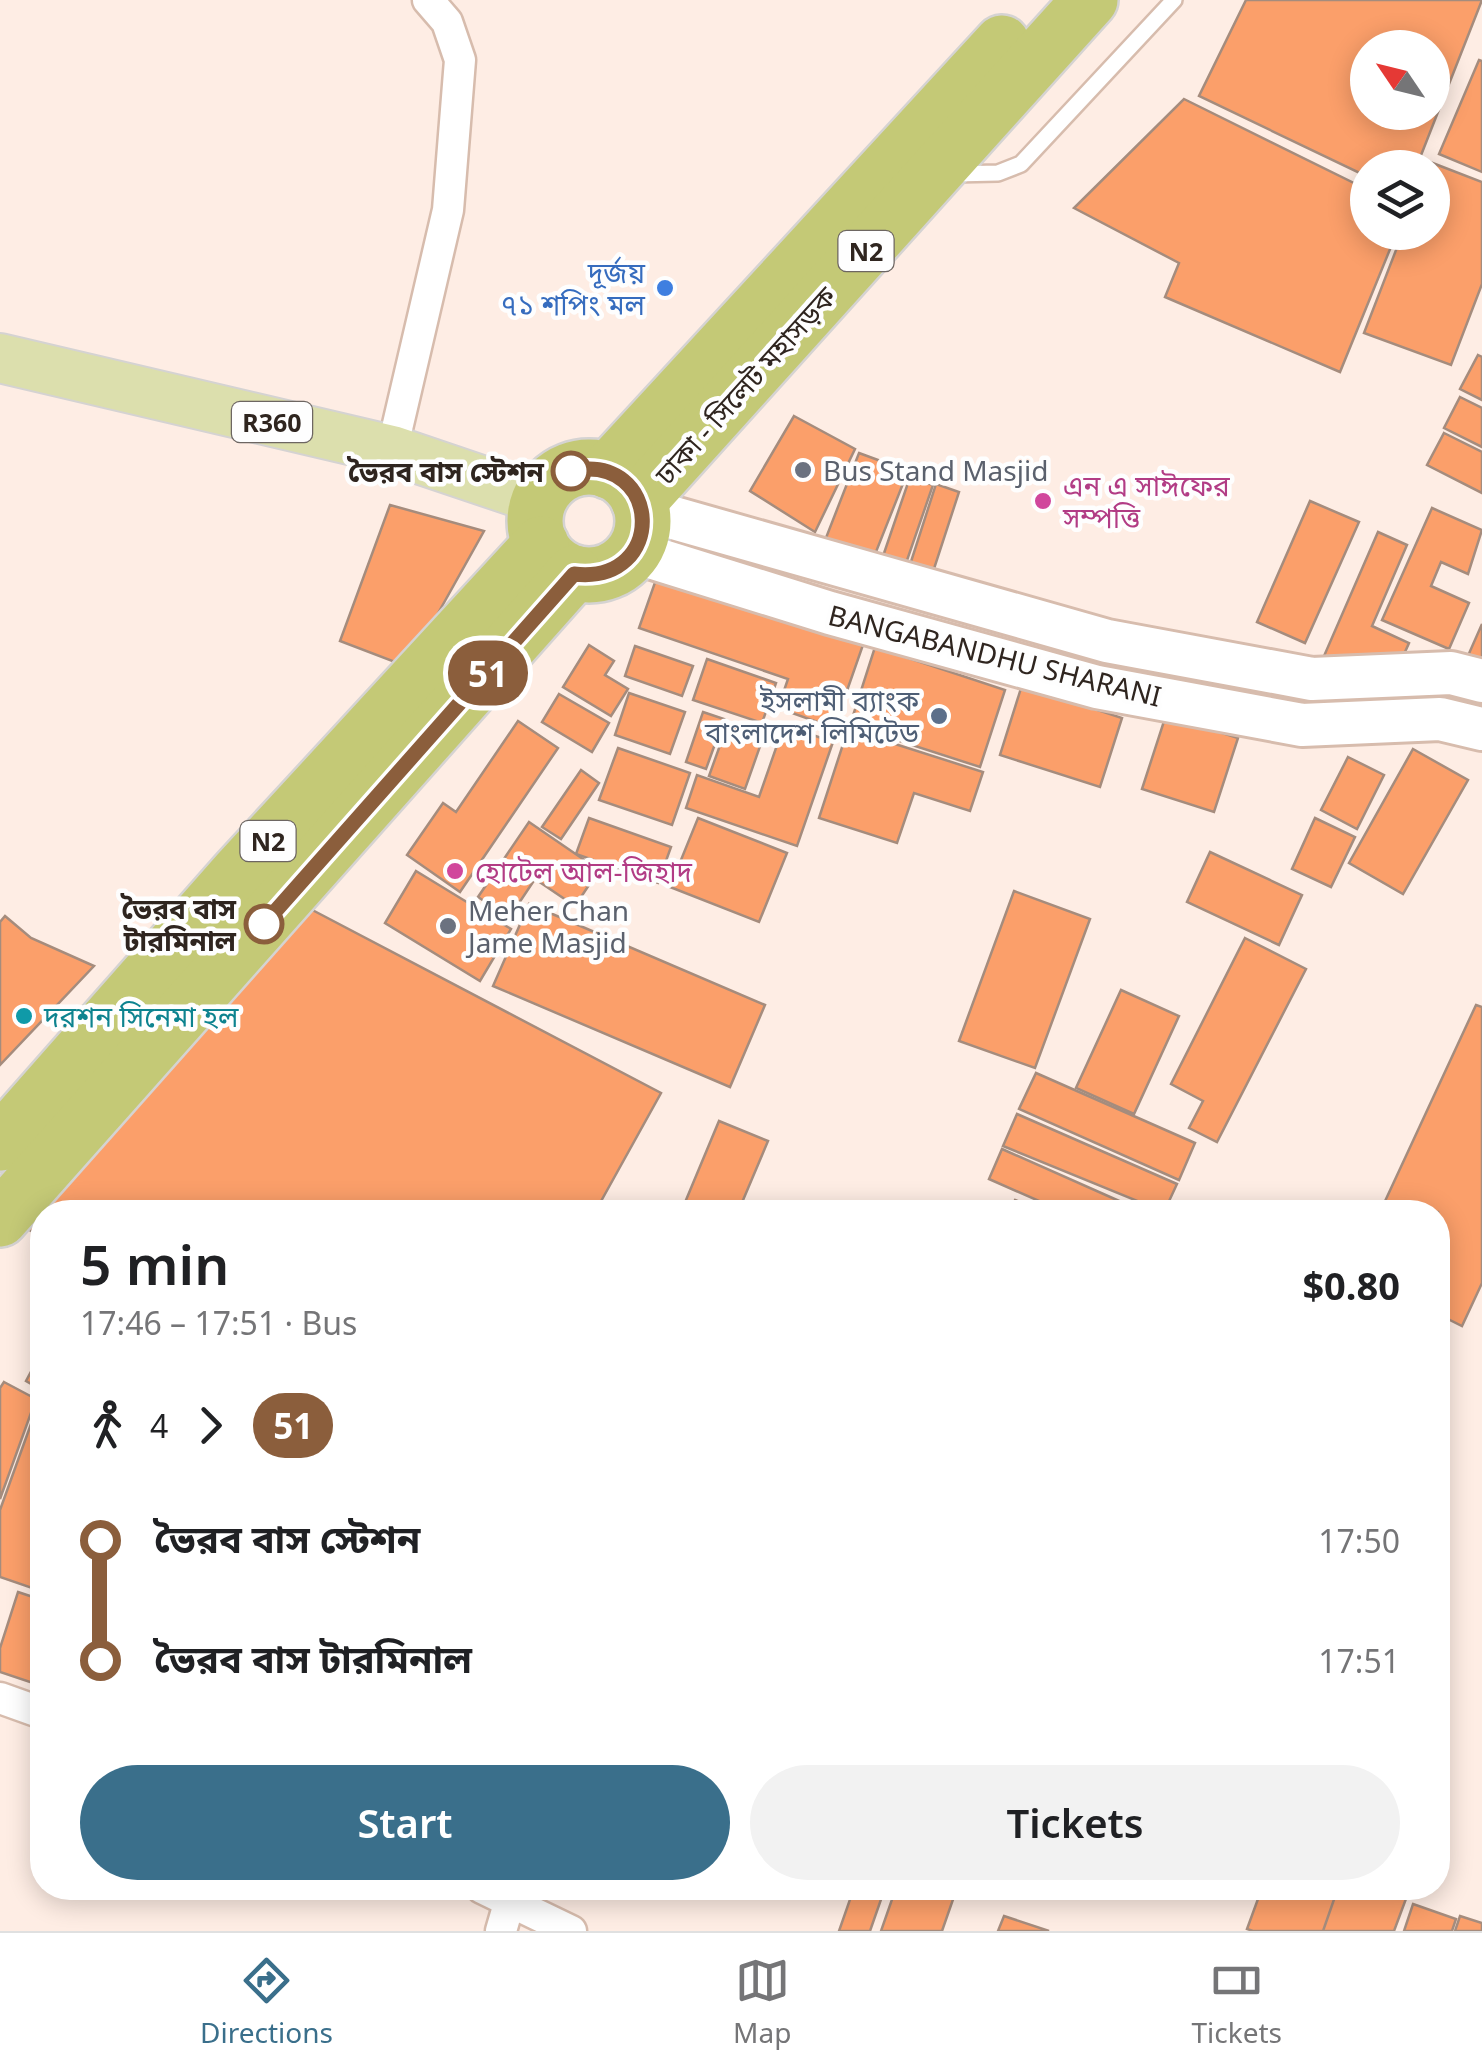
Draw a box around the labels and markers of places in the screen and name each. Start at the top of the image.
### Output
place label: দূর্জয় ৭১ শপিং মল [501,253,646,323]
marker: দূর্জয় ৭১ শপিং মল [654,277,676,299]
place label: Bus Stand Masjid [823,451,1048,489]
place label: ভৈরব বাস স্টেশন [347,452,545,490]
marker: ভৈরব বাস স্টেশন [552,452,590,490]
marker: Bus Stand Masjid [792,459,814,481]
place label: এন এ সাঈফের সম্পত্তি [1062,466,1230,536]
marker: এন এ সাঈফের সম্পত্তি [1032,490,1054,512]
place label: ইসলামী ব্যাংক বাংলাদেশ লিমিটেড [704,681,920,751]
marker: ইসলামী ব্যাংক বাংলাদেশ লিমিটেড [928,705,950,727]
place label: হোটেল আল-জিহাদ [475,852,693,890]
marker: হোটেল আল-জিহাদ [444,860,466,882]
place label: ভৈরব বাস টারমিনাল [120,889,237,959]
place label: Meher Chan Jame Masjid [465,891,629,961]
marker: ভৈরব বাস টারমিনাল [245,905,283,943]
marker: Meher Chan Jame Masjid [437,915,459,937]
place label: দরশন সিনেমা হল [43,997,239,1035]
marker: দরশন সিনেমা হল [13,1005,35,1027]

